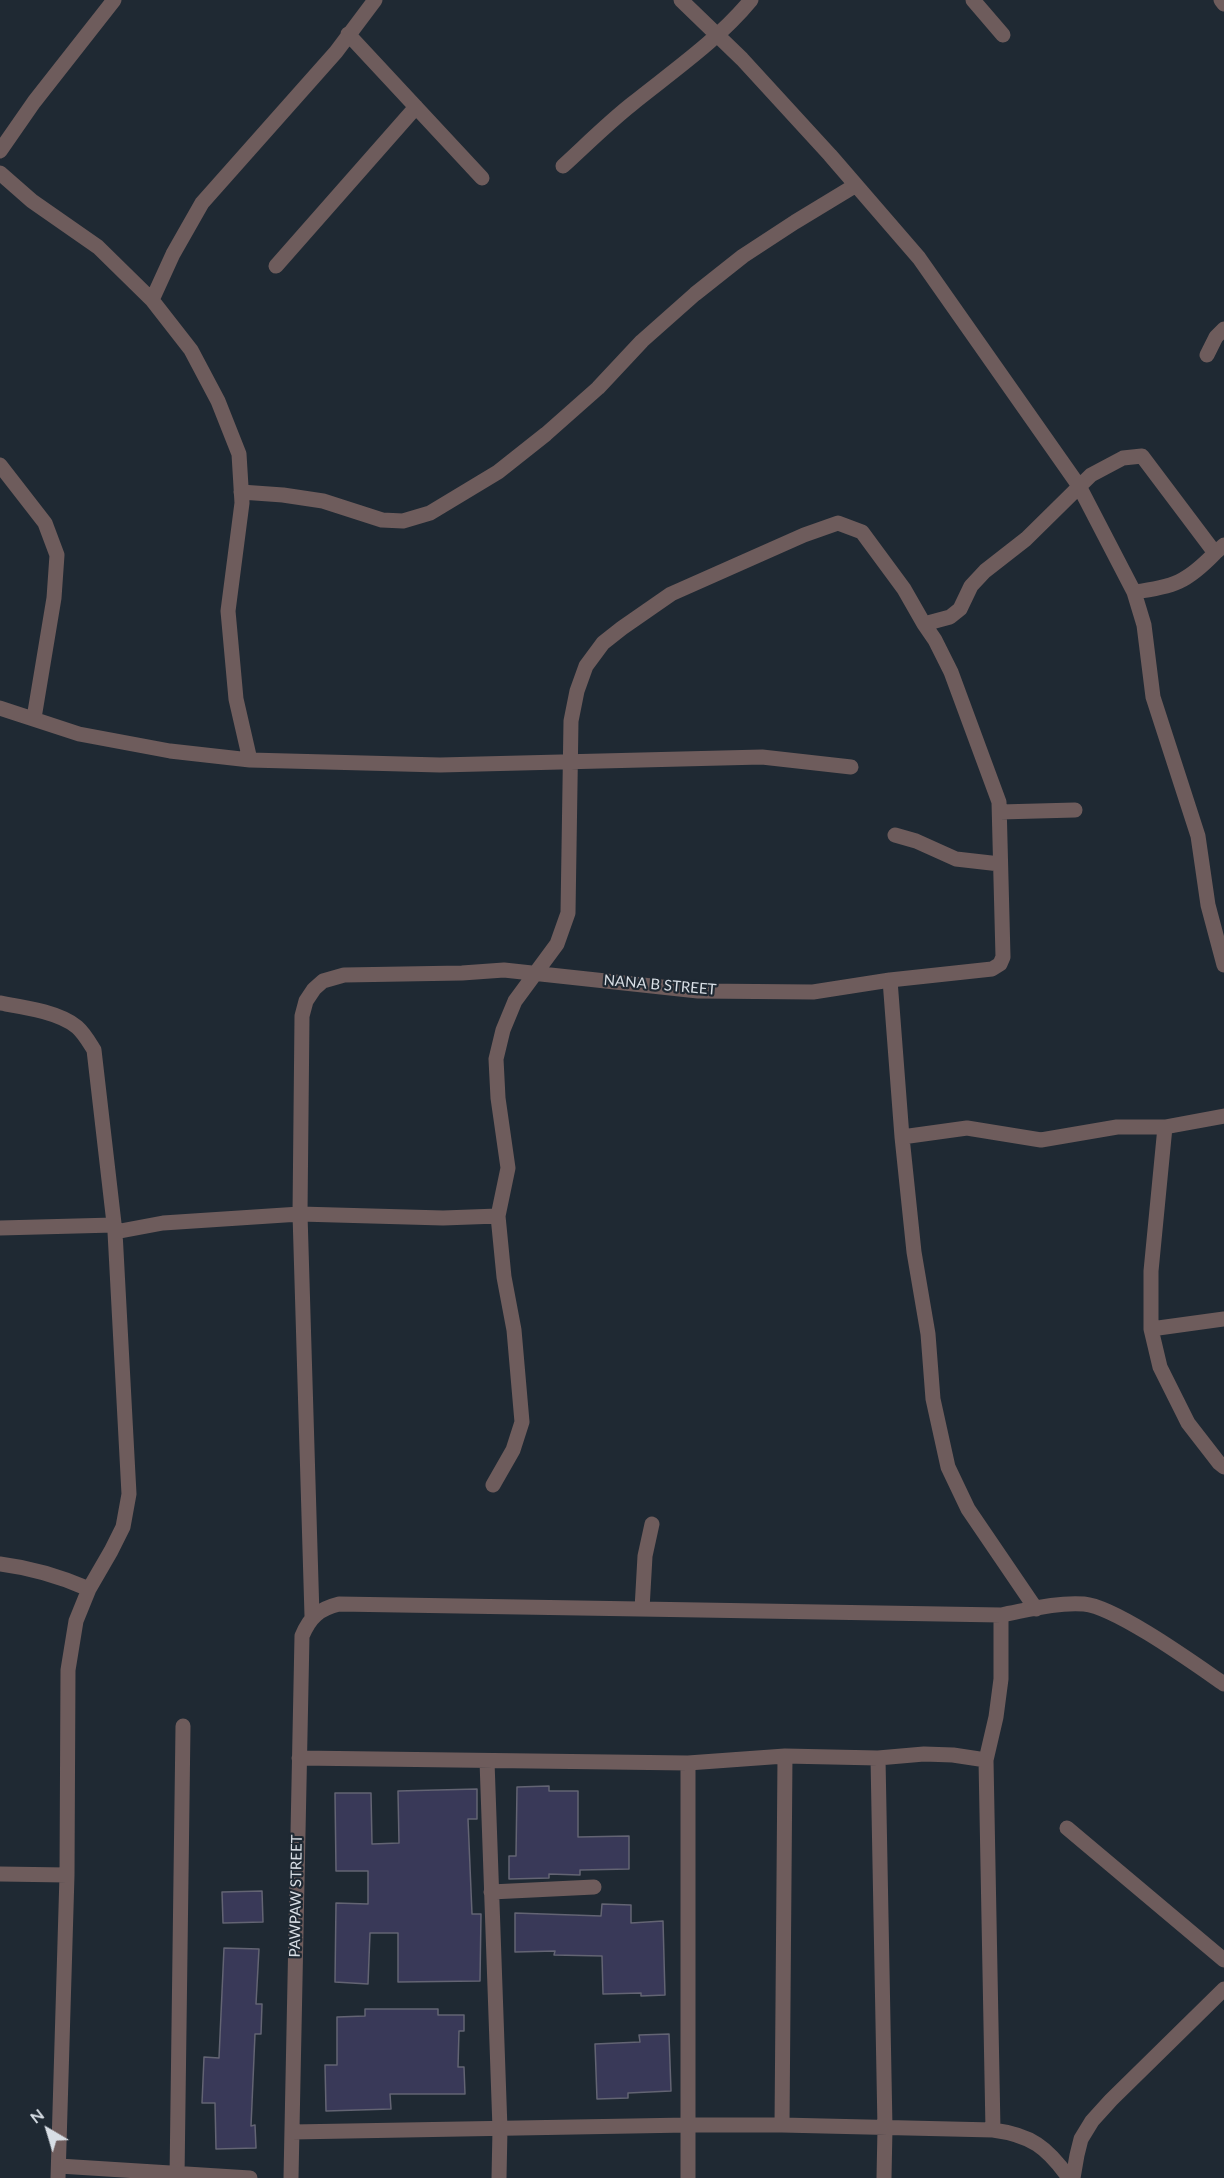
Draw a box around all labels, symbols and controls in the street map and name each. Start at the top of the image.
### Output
street label: NANA B STREET [603,971,717,999]
street label: PAWPAW STREET [286,1834,306,1958]
north arrow [18,2100,78,2160]
text: N [26,2104,47,2127]

